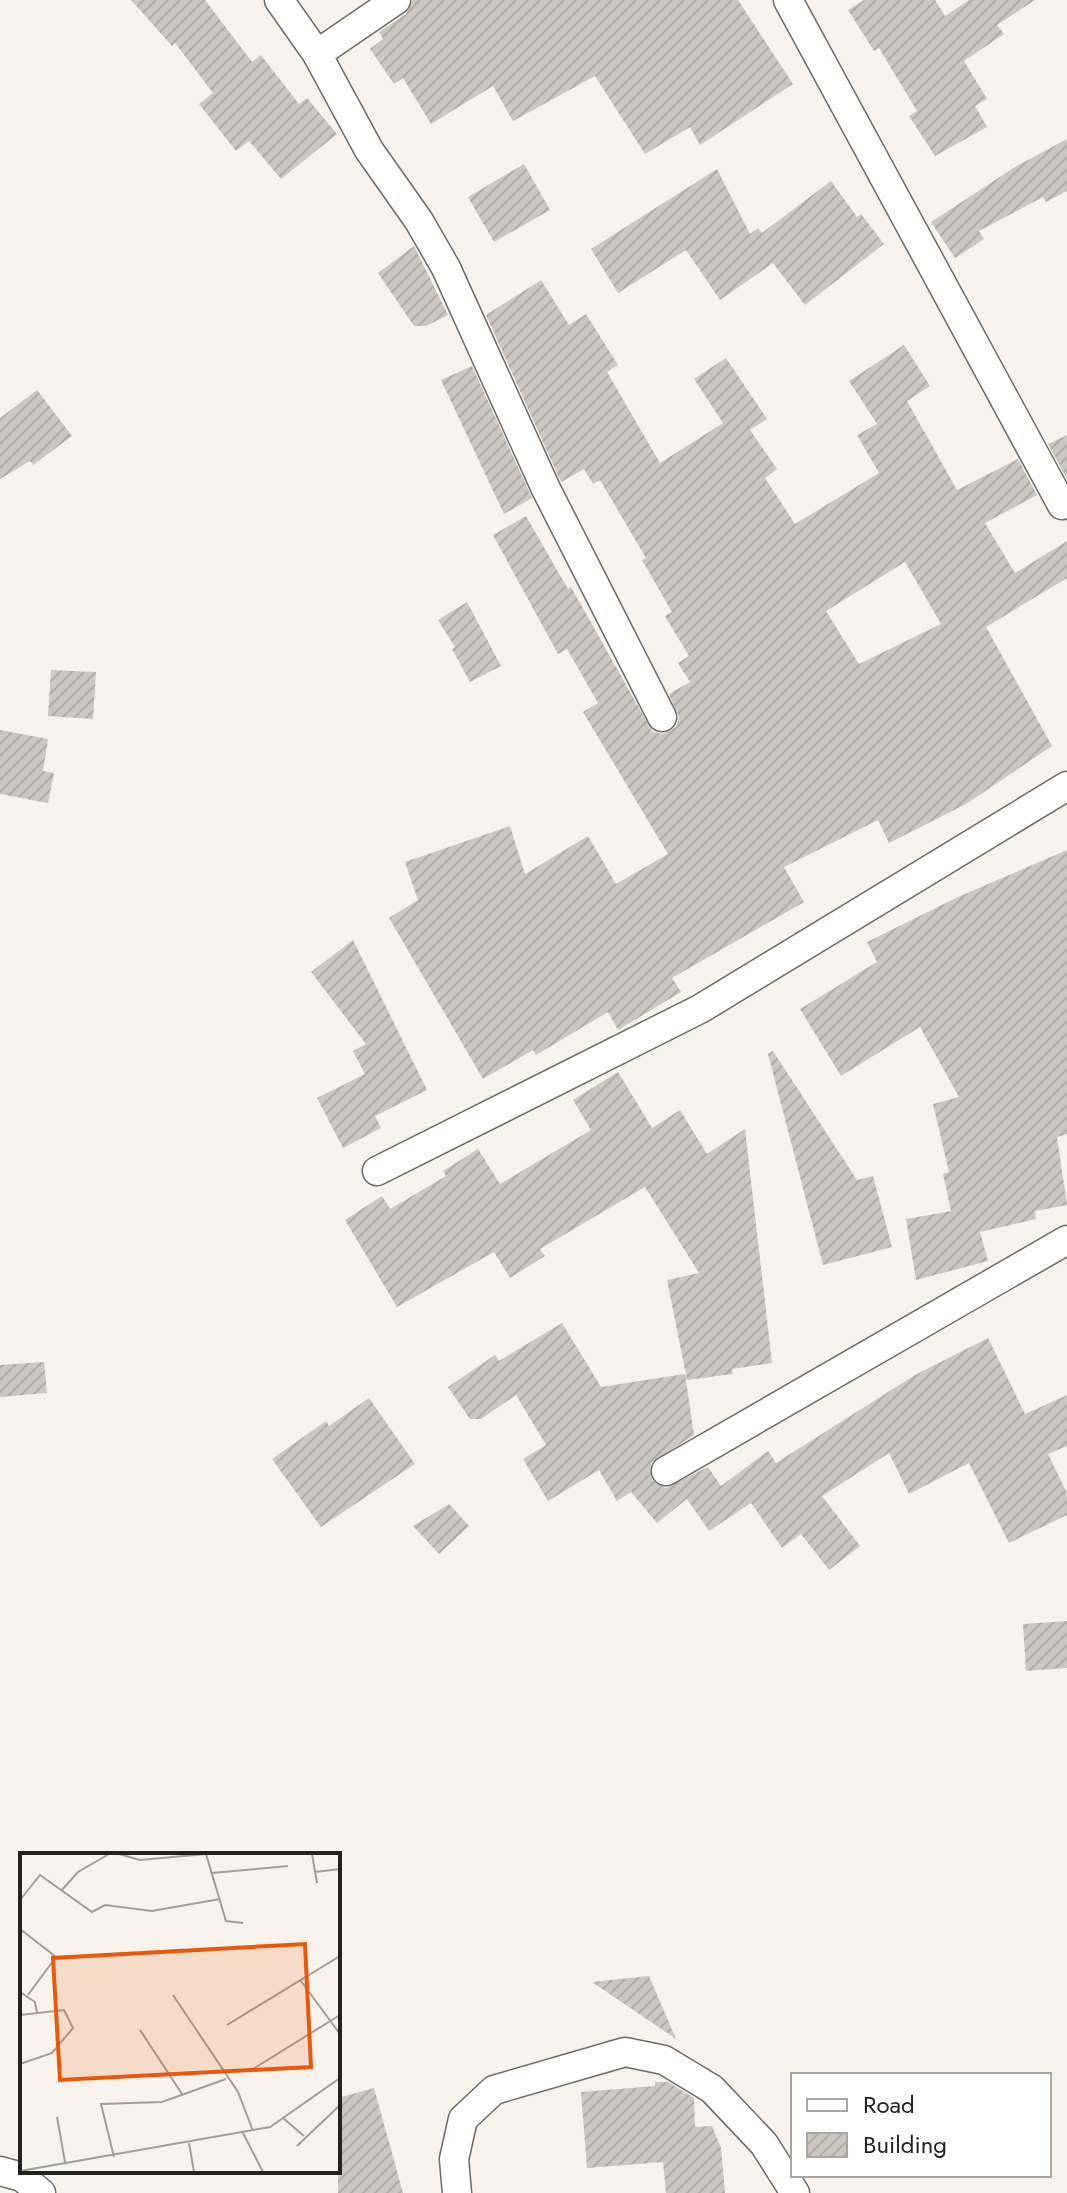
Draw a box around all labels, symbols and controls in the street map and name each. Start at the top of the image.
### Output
inset map [20,1853,340,2173]
legend [791,2073,1051,2177]
text: Road [863,2087,915,2122]
text: Building [863,2127,947,2162]

